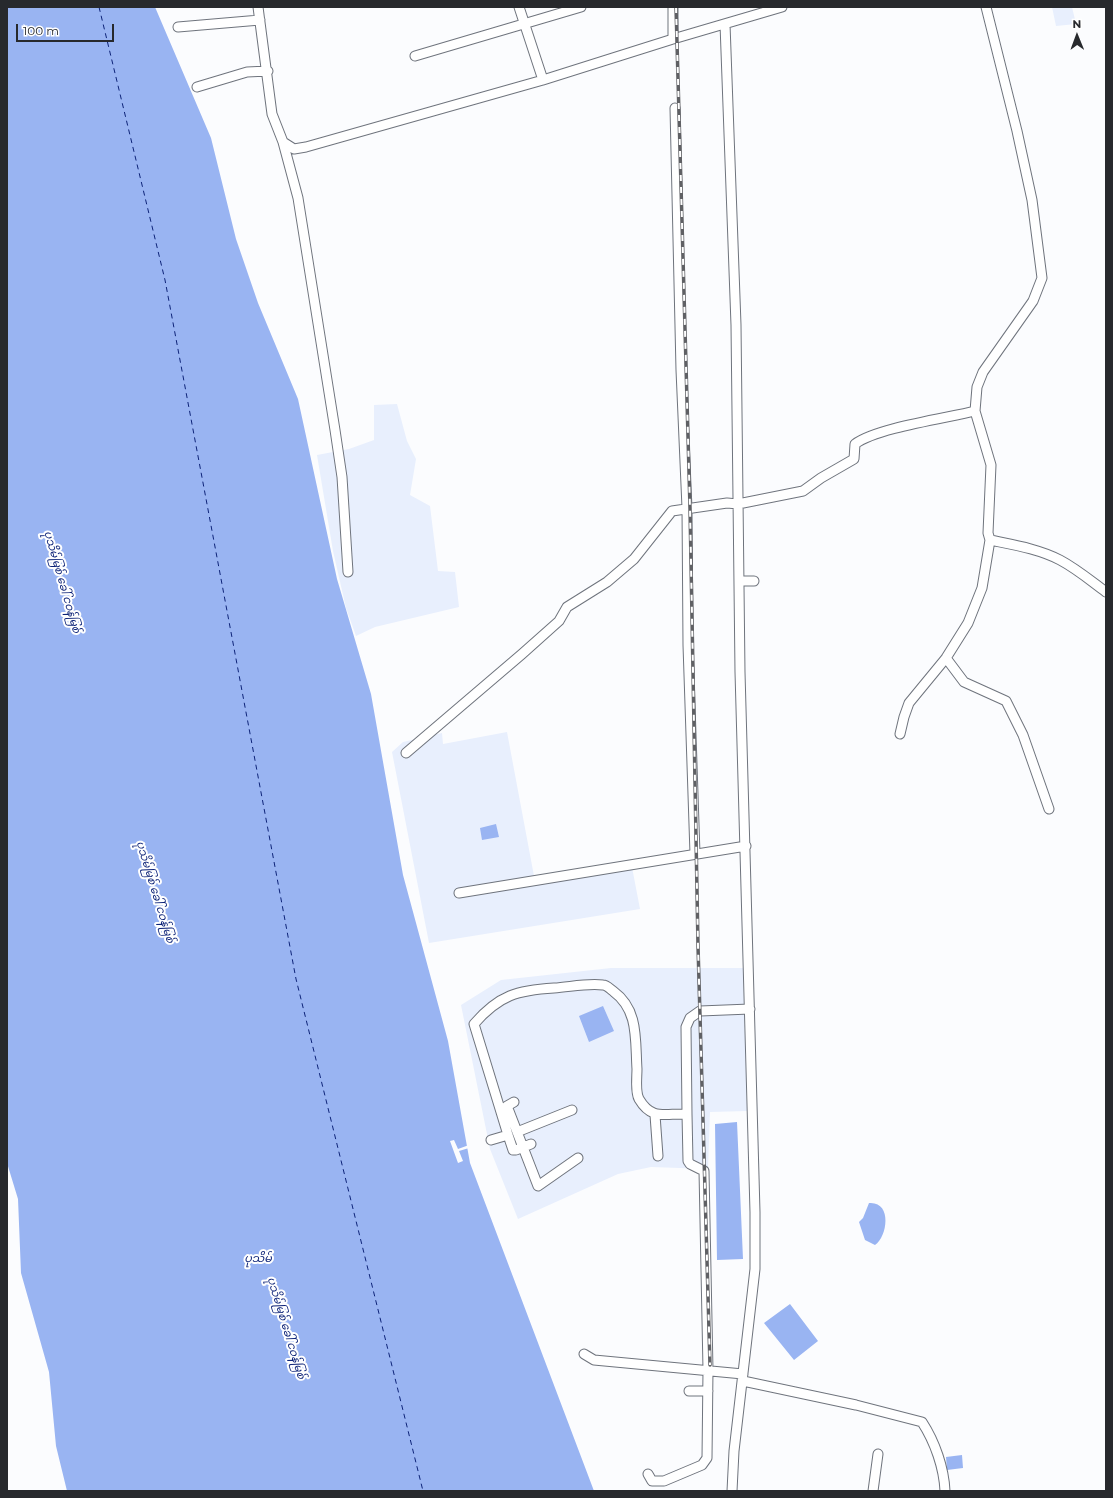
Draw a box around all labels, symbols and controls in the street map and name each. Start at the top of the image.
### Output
scale bar [18,16,116,42]
north arrow [1057,16,1097,56]
text: N [1072,17,1081,31]
text: 100 m [23,23,59,38]
water label: ပုသိမ်မြစ် ခေါ် ငဝန်မြစ် [41,529,83,635]
water label: ပုသိမ်မြစ် ခေါ် ငဝန်မြစ် [133,839,177,945]
water label: ပုသိမ် [244,1252,272,1266]
water label: ပုသိမ်မြစ် ခေါ် ငဝန်မြစ် [264,1275,308,1381]

